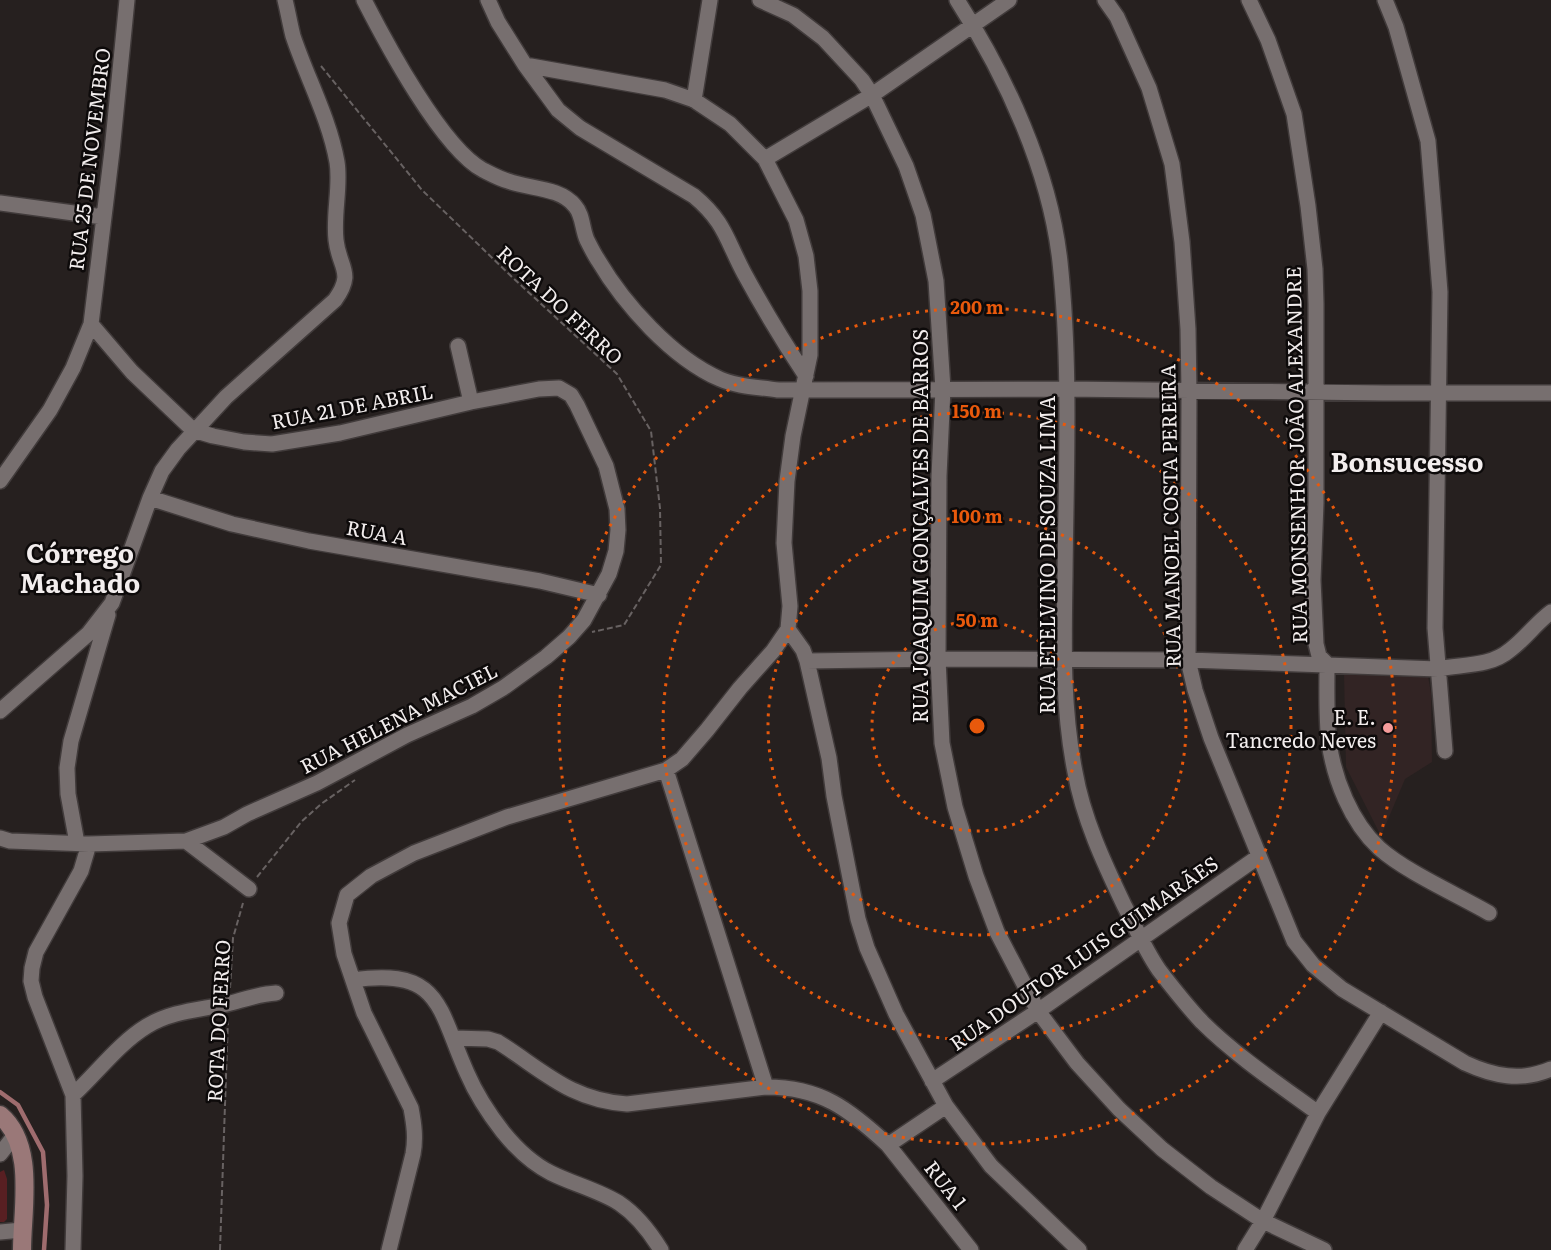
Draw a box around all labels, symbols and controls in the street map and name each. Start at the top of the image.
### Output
street label: RUA 25 DE NOVEMBRO [59,46,117,272]
street label: ROTA DO FERRO [491,237,631,371]
street label: RUA MONSENHOR JOÃO ALEXANDRE [1277,266,1313,644]
text: 200 m [950,293,1004,320]
street label: RUA JOAQUIM GONÇALVES DE BARROS [904,329,934,723]
street label: RUA MANOEL COSTA PEREIRA [1151,363,1187,668]
street label: RUA 21 DE ABRIL [268,375,436,435]
street label: RUA ETELVINO DE SOUZA LIMA [1031,395,1061,714]
text: 150 m [952,397,1002,424]
district label: Bonsucesso [1331,441,1483,480]
text: 100 m [951,502,1003,529]
street label: RUA A [344,511,410,551]
district label: Córrego Machado [20,532,140,601]
text: 50 m [956,606,998,633]
street label: RUA HELENA MACIEL [294,654,502,780]
place label: E. E. Tancredo Neves [1225,701,1376,754]
centre of rings [967,716,987,736]
marker: E. E. Tancredo Neves [1381,721,1395,735]
street label: RUA DOUTOR LUIS GUIMARÃES [943,847,1223,1057]
street label: ROTA DO FERRO [198,939,236,1103]
street label: RUA 1 [918,1153,976,1215]

